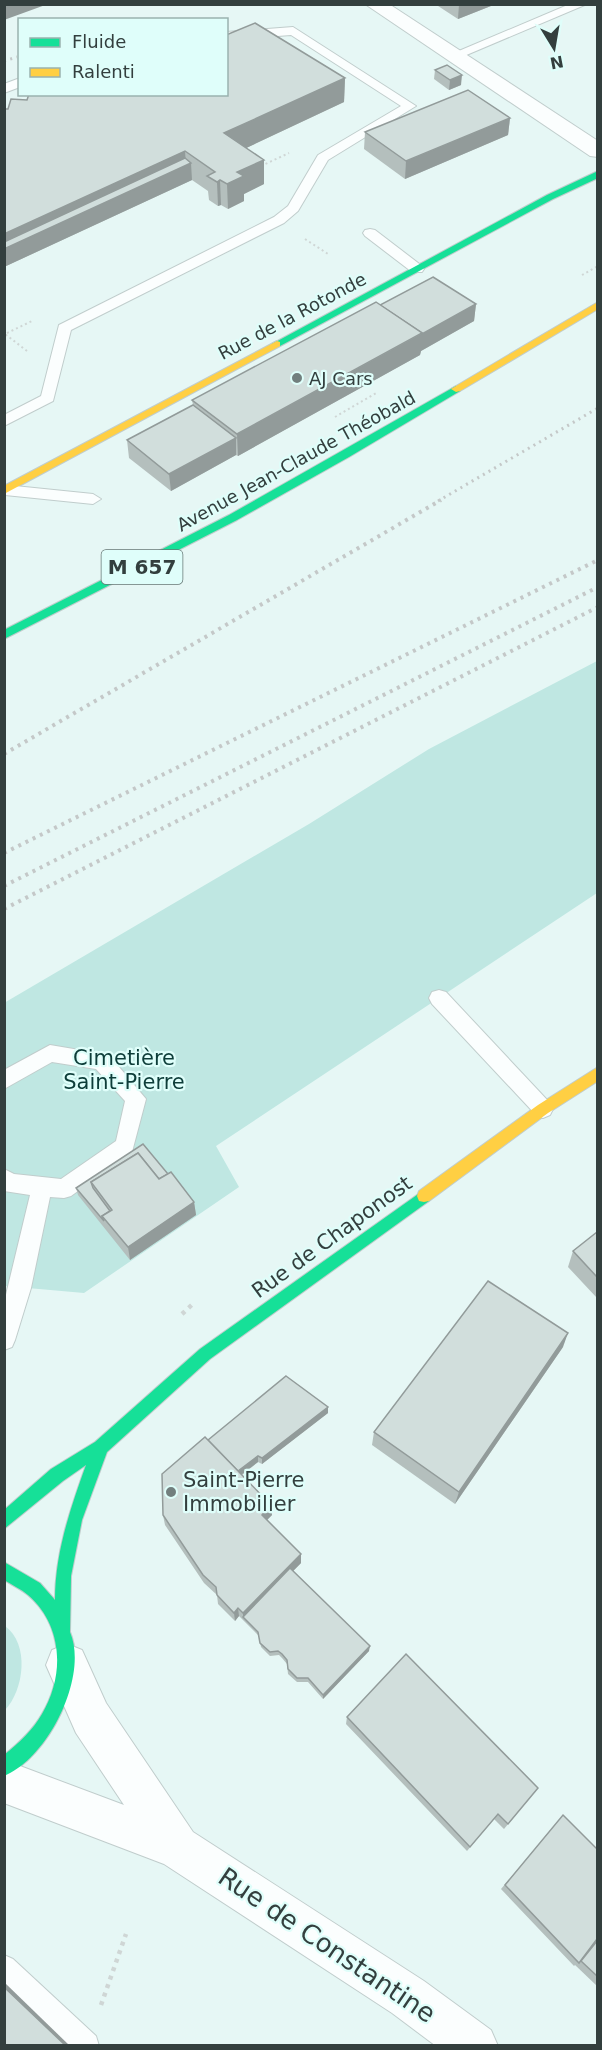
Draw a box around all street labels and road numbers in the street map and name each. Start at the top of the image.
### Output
street label: Rue de la Rotonde [214,268,370,364]
street label: Avenue Jean-Claude Théobald [173,386,419,536]
road number: M 657 [102,550,182,584]
street label: Rue de Chaponost [247,1171,417,1303]
street label: Rue de Constantine [213,1861,441,2029]

